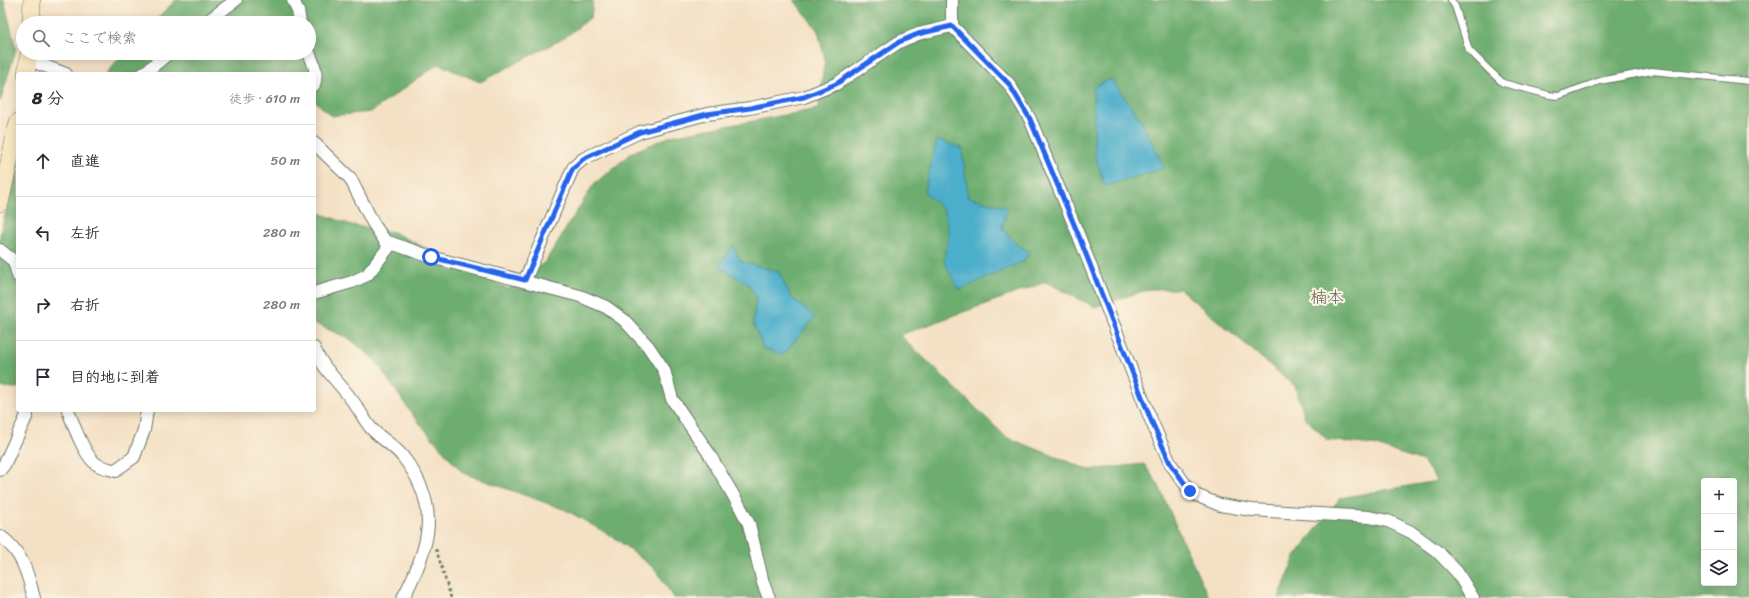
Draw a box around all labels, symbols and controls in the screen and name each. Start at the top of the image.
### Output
search box [16,16,316,60]
text: ここで検索 [62,25,137,51]
icon: search [30,27,52,49]
text: 8 分 [32,83,64,113]
text: 徒歩 · 610 m [229,87,300,110]
text: 直進 [70,148,100,174]
text: 50 m [270,149,300,172]
icon: ahead [32,150,54,172]
text: 左折 [70,220,100,246]
text: 280 m [263,221,300,244]
icon: left [32,222,54,244]
route start [422,248,440,266]
district label: 楠本 [1310,282,1344,312]
text: 右折 [70,292,100,318]
text: 280 m [263,293,300,316]
icon: right [32,294,54,316]
text: 目的地に到着 [70,364,160,390]
icon: arrive [32,366,54,388]
map controls [1701,478,1737,586]
button: + [1701,478,1737,514]
route end [1181,482,1199,500]
button: − [1701,514,1737,550]
button: layers [1701,550,1737,586]

